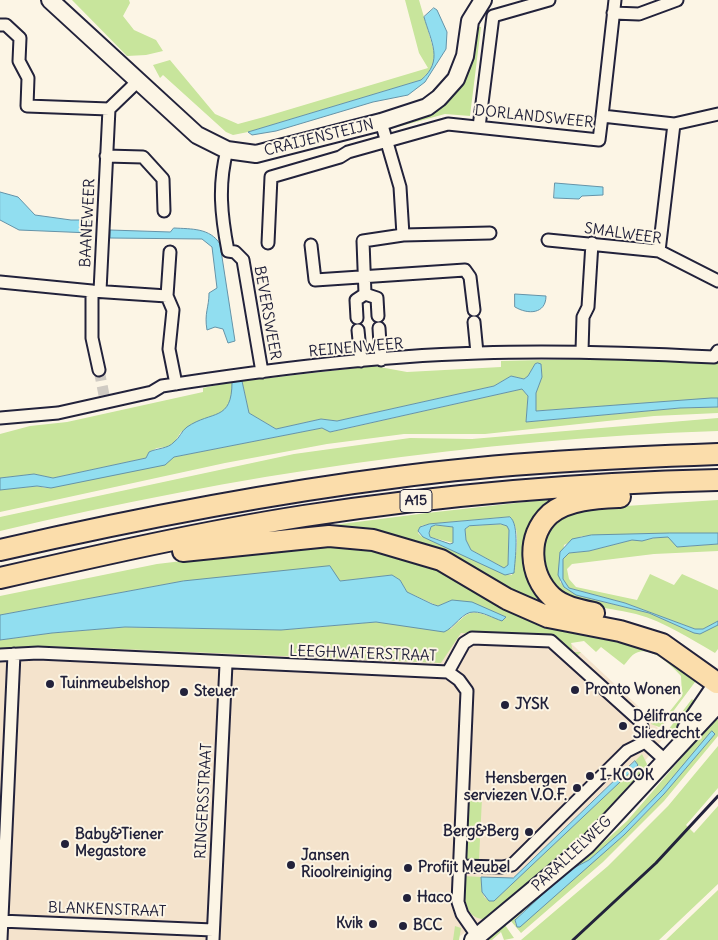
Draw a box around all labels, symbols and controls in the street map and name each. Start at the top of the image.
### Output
street label: DORLANDSWEER [474,102,594,132]
street label: CRAIJENSTEIJN [262,116,376,160]
street label: BAANEWEER [77,178,99,268]
street label: SMALWEER [583,220,663,248]
street label: BEVERSWEER [250,264,284,362]
street label: REINENWEER [308,335,404,361]
road number: A15 [400,490,432,512]
street label: LEEGHWATERSTRAAT [289,642,437,666]
place label: Tuinmeubelshop [60,675,170,693]
marker: Tuinmeubelshop [44,678,56,690]
place label: Pronto Wonen [585,681,681,699]
place label: Steuer [194,683,238,701]
marker: Pronto Wonen [569,684,581,696]
marker: Steuer [178,686,190,698]
place label: JYSK [515,696,549,714]
marker: JYSK [499,699,511,711]
place label: Délifrance Sliedrecht [633,708,702,743]
marker: Délifrance Sliedrecht [617,720,629,732]
street label: RINGERSSTRAAT [192,743,216,859]
place label: I-KOOK [600,767,654,785]
place label: Hensbergen serviezen V.O.F. [464,770,567,805]
marker: I-KOOK [584,770,596,782]
marker: Hensbergen serviezen V.O.F. [571,782,583,794]
street label: PARALLELWEG [528,812,616,896]
place label: Berg&Berg [443,823,519,841]
place label: Baby&Tiener Megastore [75,826,163,861]
marker: Berg&Berg [523,826,535,838]
marker: Baby&Tiener Megastore [59,838,71,850]
place label: Jansen Rioolreiniging [301,847,392,882]
marker: Jansen Rioolreiniging [285,859,297,871]
place label: Profijt Meubel [418,859,510,877]
marker: Profijt Meubel [402,862,414,874]
place label: Haco [417,889,452,907]
marker: Haco [401,892,413,904]
street label: BLANKENSTRAAT [47,899,167,921]
place label: Kvik [336,915,363,933]
place label: BCC [413,917,442,935]
marker: Kvik [367,918,379,930]
marker: BCC [397,920,409,932]

